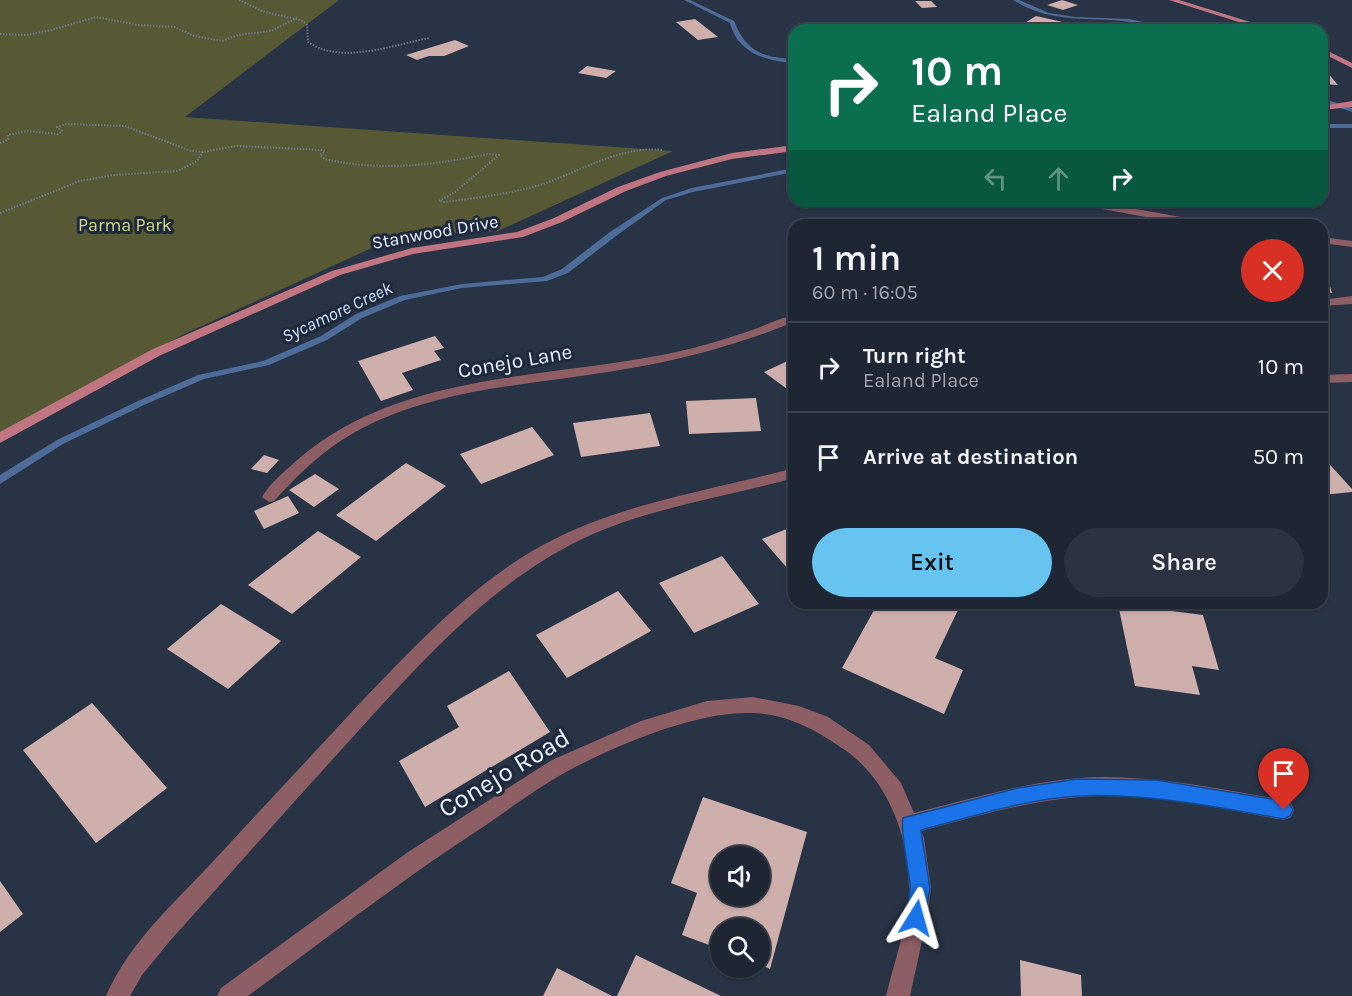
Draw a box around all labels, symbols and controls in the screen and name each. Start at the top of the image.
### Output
text: 10 m [911,46,1003,96]
icon: right [812,48,890,126]
text: Ealand Place [911,97,1067,129]
icon: left [979,162,1012,195]
icon: ahead [1042,162,1075,195]
icon: right [1105,162,1138,195]
street label: Stanwood Drive [370,210,500,254]
park label: Parma Park [78,214,172,236]
text: 1 min [812,237,901,279]
button: close [1241,239,1304,302]
water label: Sycamore Creek [278,276,396,347]
text: 60 m · 16:05 [812,281,918,304]
street label: Conejo Lane [456,339,574,383]
text: Turn right [863,343,966,369]
icon: right [812,351,845,384]
text: 10 m [1258,354,1304,380]
text: Ealand Place [863,369,979,392]
icon: arrive [812,441,845,474]
text: Arrive at destination [863,444,1078,470]
text: 50 m [1253,444,1304,470]
button: Exit [812,528,1052,597]
button: Share [1064,528,1304,597]
street label: Conejo Road [433,722,575,824]
pin [1258,748,1309,810]
icon: arrive [1267,757,1300,790]
map controls [710,846,770,978]
button: sound [710,846,770,906]
position arrow [884,886,948,950]
button: search [710,918,770,978]

